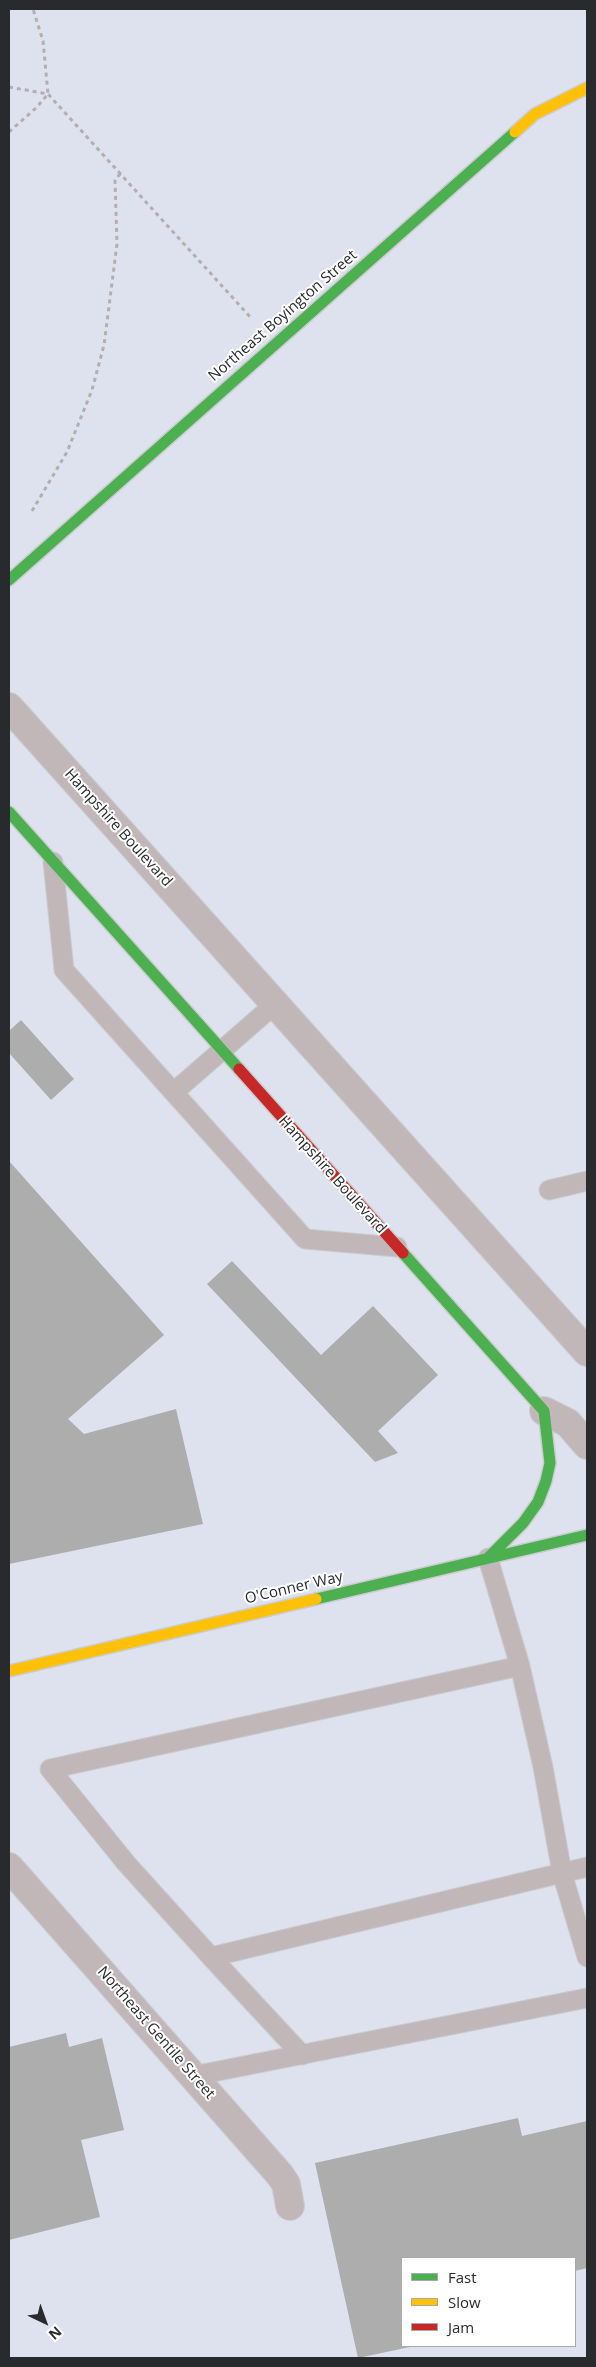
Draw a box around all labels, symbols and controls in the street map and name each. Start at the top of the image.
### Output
street label: Northeast Boyington Street [205,247,361,385]
street label: Hampshire Boulevard [60,765,176,891]
street label: Hampshire Boulevard [274,1112,390,1238]
street label: O'Conner Way [243,1568,345,1608]
street label: Northeast Gentile Street [94,1963,218,2103]
legend [401,2257,576,2347]
text: Fast [448,2267,477,2287]
text: Slow [448,2292,481,2312]
north arrow [20,2297,70,2347]
text: Jam [448,2317,474,2337]
text: N [45,2323,66,2344]

